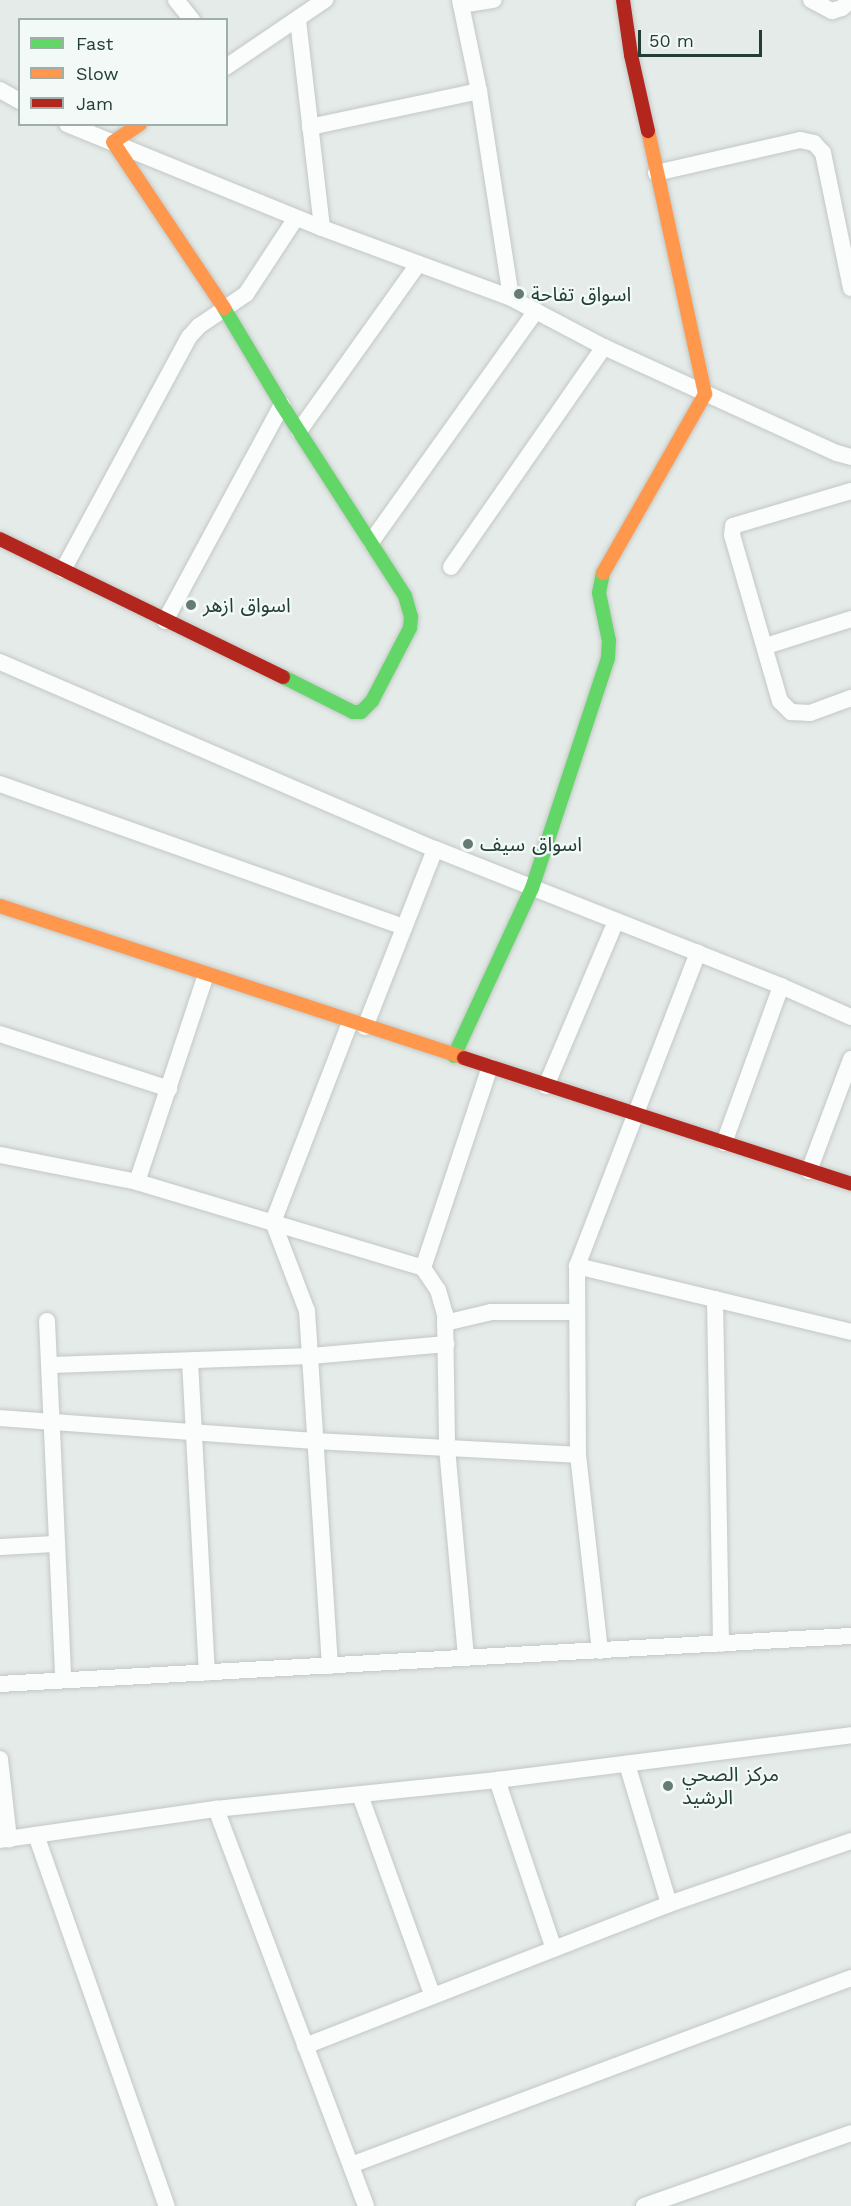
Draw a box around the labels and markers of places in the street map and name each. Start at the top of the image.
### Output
place label: اسواق تفاحة [531,282,631,306]
marker: اسواق تفاحة [512,287,526,301]
place label: اسواق ازهر [203,593,291,617]
marker: اسواق ازهر [184,598,198,612]
place label: اسواق سيف [480,832,582,856]
marker: اسواق سيف [461,837,475,851]
place label: مركز الصحي الرشيد [682,1762,779,1809]
marker: مركز الصحي الرشيد [659,1777,677,1795]

